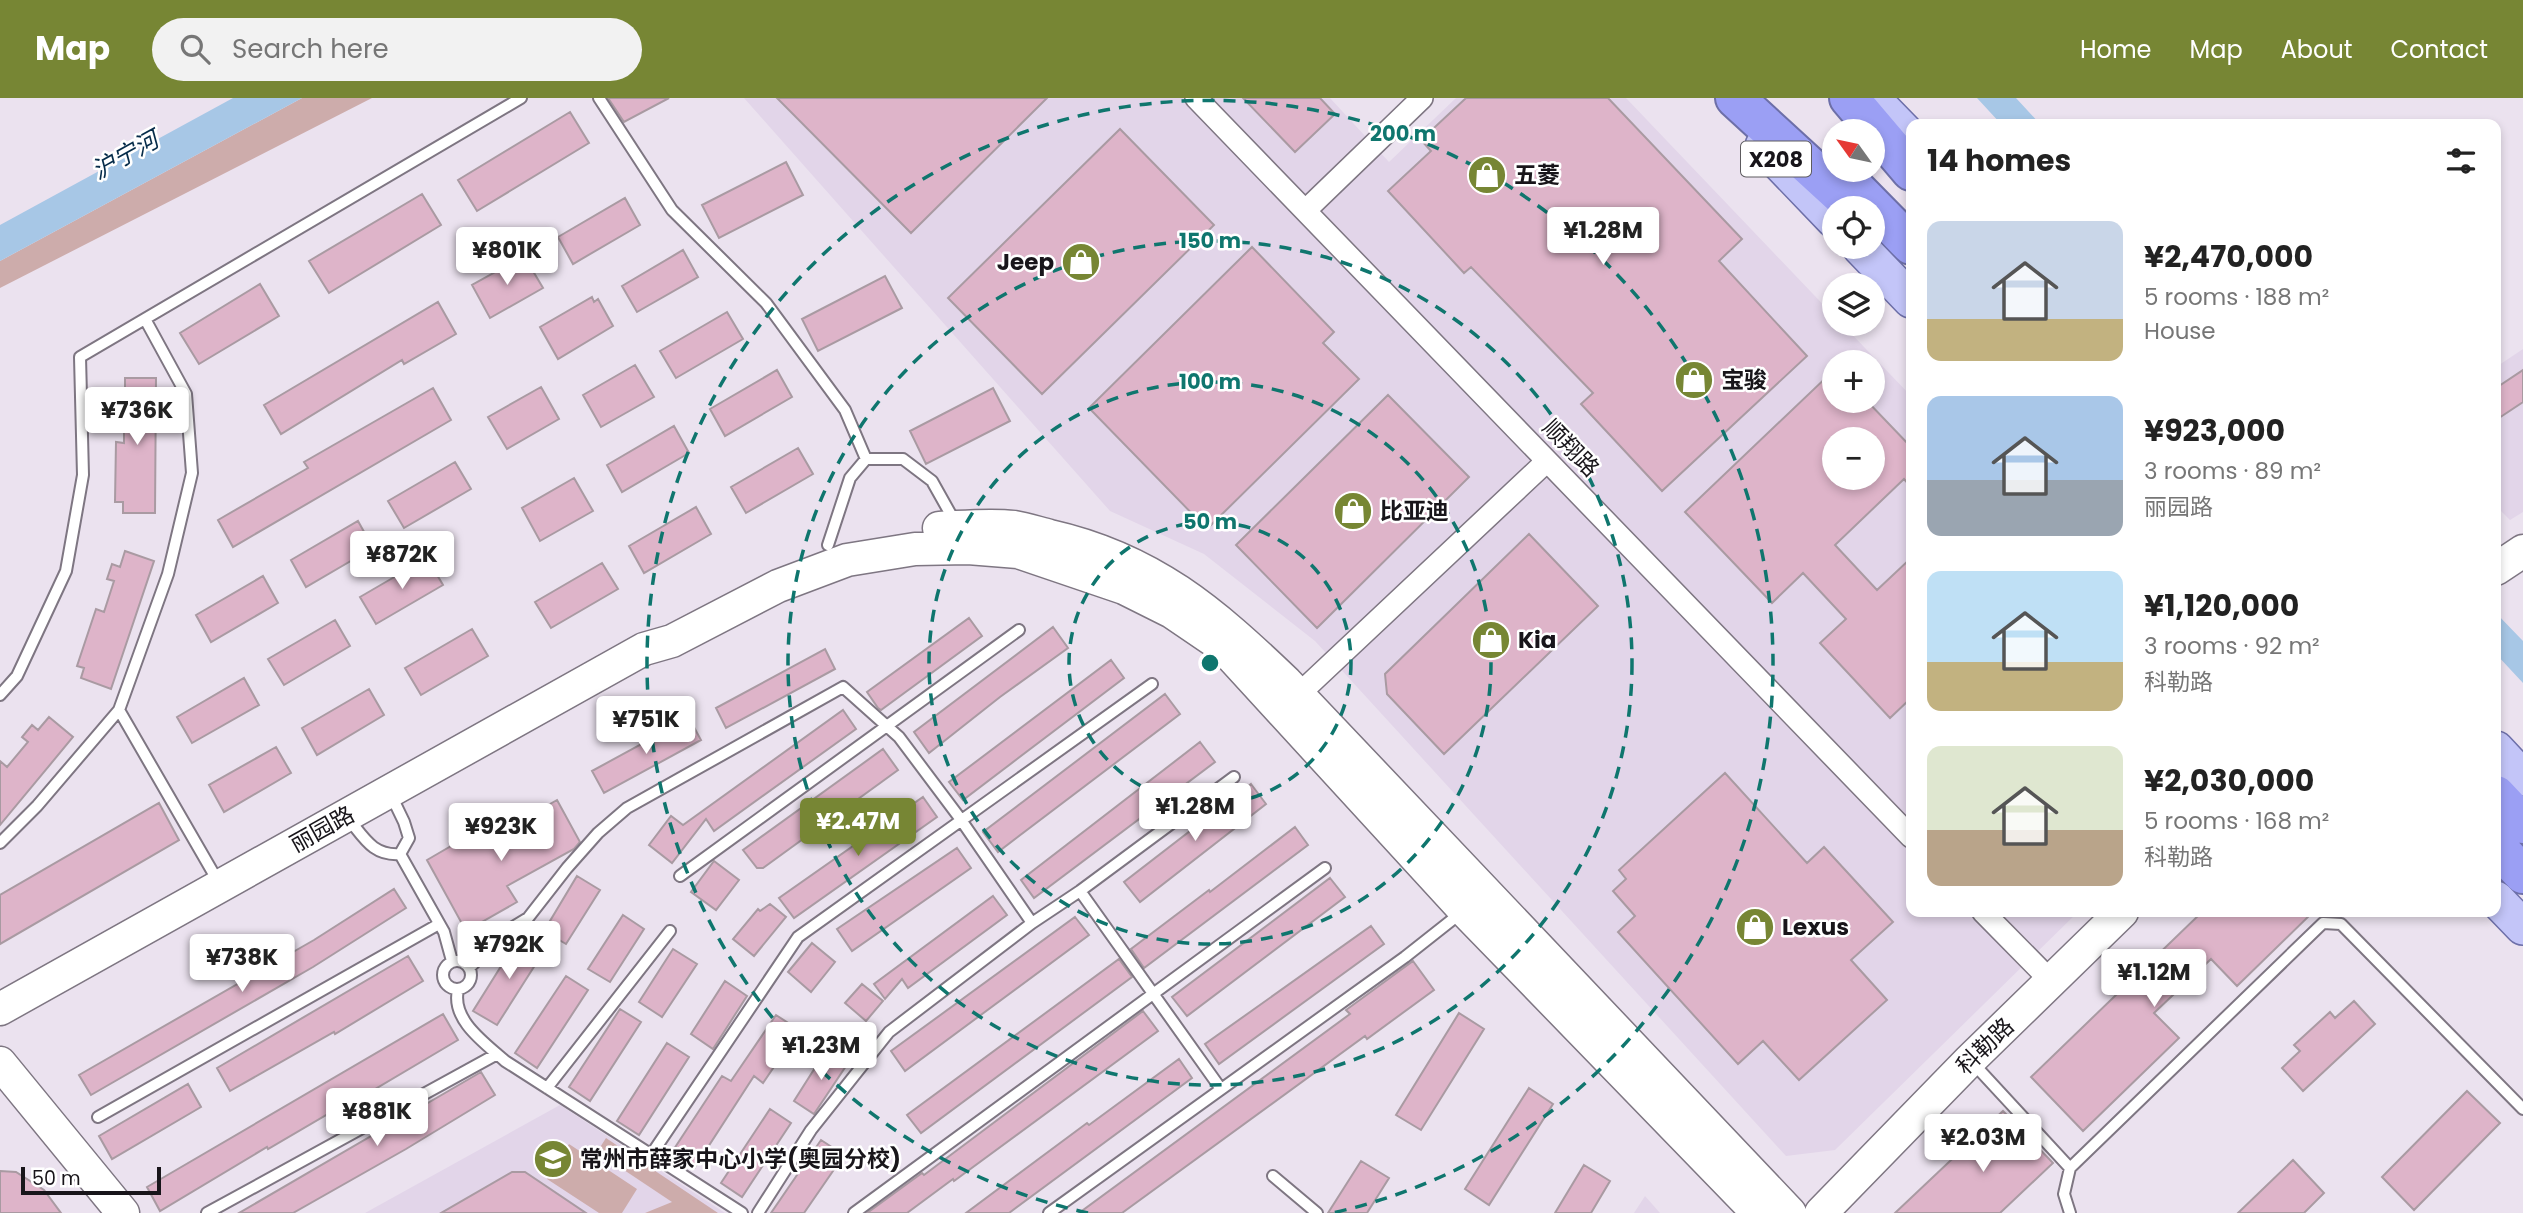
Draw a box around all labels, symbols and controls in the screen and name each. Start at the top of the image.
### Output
search box [152,18,642,81]
text: Map [35,25,110,72]
icon: search [176,30,214,68]
text: Search here [232,31,389,67]
text: Home [2080,33,2152,66]
text: Map [2190,33,2243,66]
text: About [2281,33,2352,66]
text: Contact [2390,33,2488,66]
text: 200 m [1370,119,1436,148]
north arrow [1822,119,1885,182]
map controls [1822,119,1885,490]
water label: 沪宁河 [86,121,168,187]
text: 14 homes [1927,139,2071,182]
road number: X208 [1741,141,1811,176]
icon: filters [2442,142,2480,180]
shop icon: 五菱 [1466,154,1508,196]
place label: 五菱 [1514,159,1560,191]
button: locate [1822,196,1885,259]
pin: ¥1.28M [1546,208,1660,267]
text: ¥1.28M [1563,214,1643,246]
text: 150 m [1179,226,1241,255]
pin: ¥801K [458,228,556,287]
text: ¥801K [472,234,542,266]
text: ¥2,470,000 [2144,235,2313,278]
shop icon: Jeep [1060,241,1102,283]
place label: Jeep [997,246,1054,278]
icon: home [1983,249,2067,333]
button: layers [1822,273,1885,336]
text: 5 rooms · 188 m² [2144,281,2329,313]
text: House [2144,315,2216,347]
button: + [1822,350,1885,413]
shop icon: 宝骏 [1673,359,1715,401]
place label: 宝骏 [1721,364,1767,396]
text: 100 m [1179,367,1241,396]
pin: ¥736K [88,388,186,447]
text: ¥736K [101,394,173,426]
text: ¥923,000 [2144,409,2285,452]
street label: 顺翔路 [1536,412,1606,484]
icon: home [1983,424,2067,508]
button: − [1822,427,1885,490]
text: 3 rooms · 89 m² [2144,455,2321,487]
shop icon: 比亚迪 [1332,490,1374,532]
text: 丽园路 [2144,491,2213,523]
place label: 比亚迪 [1380,495,1449,527]
text: 50 m [1183,507,1237,536]
pin: ¥872K [353,532,451,591]
text: ¥872K [366,538,438,570]
text: ¥1,120,000 [2144,584,2299,627]
icon: home [1983,599,2067,683]
shop icon: Kia [1470,619,1512,661]
place label: Kia [1518,624,1556,656]
text: 3 rooms · 92 m² [2144,630,2320,662]
centre of rings [1198,651,1222,675]
text: 科勒路 [2144,666,2213,698]
pin: ¥751K [597,696,695,756]
text: ¥751K [612,703,680,735]
text: ¥2,030,000 [2144,759,2314,802]
icon: home [1983,774,2067,858]
pin: ¥1.28M [1138,784,1252,843]
text: ¥1.28M [1155,790,1235,822]
street label: 丽园路 [284,798,360,860]
pin: ¥2.47M [801,798,915,858]
pin: ¥923K [452,804,550,863]
text: ¥2.47M [816,805,900,837]
text: 5 rooms · 168 m² [2144,805,2329,837]
text: ¥923K [465,810,537,842]
text: 科勒路 [2144,841,2213,873]
shop icon: Lexus [1734,906,1776,948]
place label: Lexus [1782,911,1849,943]
pin: ¥792K [460,922,558,981]
text: ¥792K [473,928,545,960]
pin: ¥738K [193,934,291,994]
text: ¥738K [206,941,278,973]
pin: ¥1.12M [2097,950,2211,1009]
text: ¥1.12M [2117,956,2191,988]
street label: 科勒路 [1949,1011,2021,1081]
pin: ¥1.23M [764,1023,878,1082]
text: ¥1.23M [782,1029,860,1061]
pin: ¥881K [328,1088,426,1148]
text: ¥881K [342,1095,412,1127]
pin: ¥2.03M [1926,1114,2040,1174]
text: ¥2.03M [1940,1121,2026,1153]
school or university icon: 常州市薛家中心小学(奥园分校) [532,1138,574,1180]
place label: 常州市薛家中心小学(奥园分校) [580,1143,901,1175]
scale bar [21,1164,161,1196]
text: 50 m [32,1165,81,1192]

